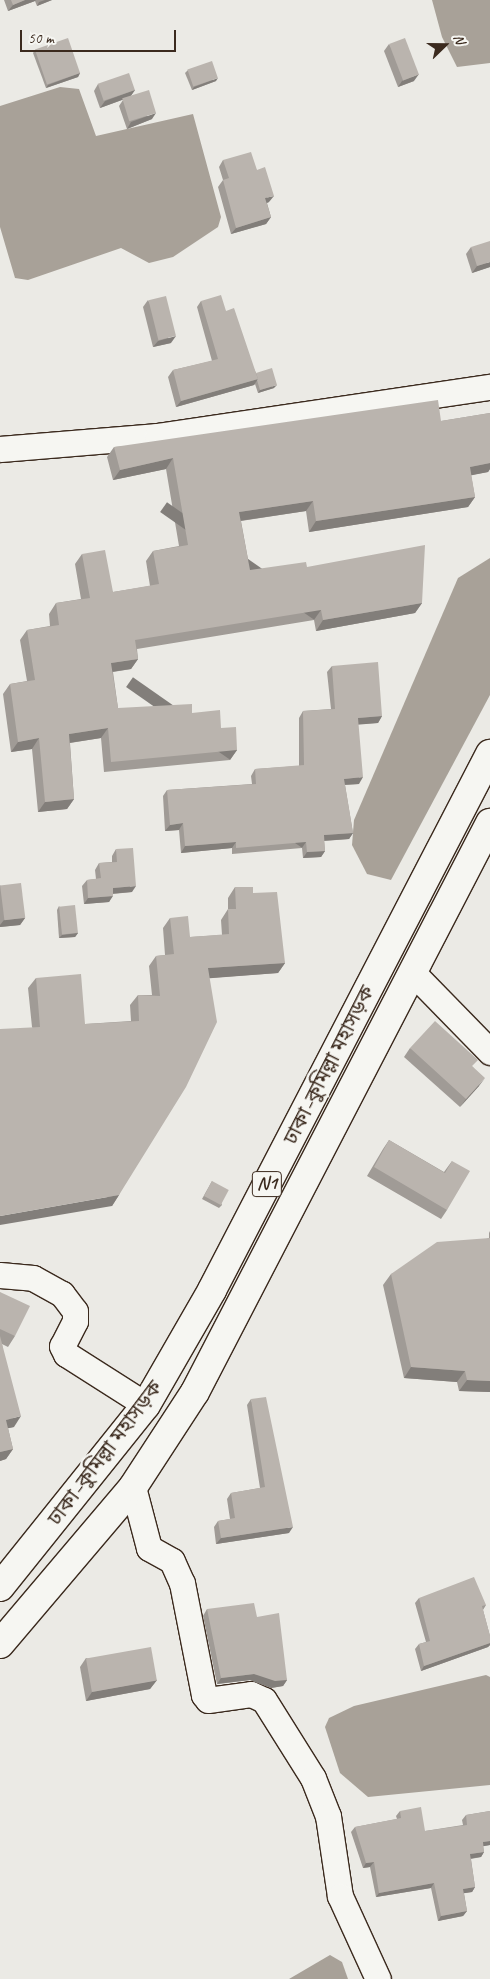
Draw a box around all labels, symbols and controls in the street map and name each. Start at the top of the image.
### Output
scale bar [22,20,179,52]
north arrow [420,20,470,70]
text: 50 m [28,29,54,48]
text: N [450,32,469,46]
street label: ঢাকা–কুমিল্লা মহাসড়ক [279,982,379,1148]
road number: N1 [251,1168,283,1200]
street label: ঢাকা–কুমিল্লা মহাসড়ক [43,1376,167,1530]

